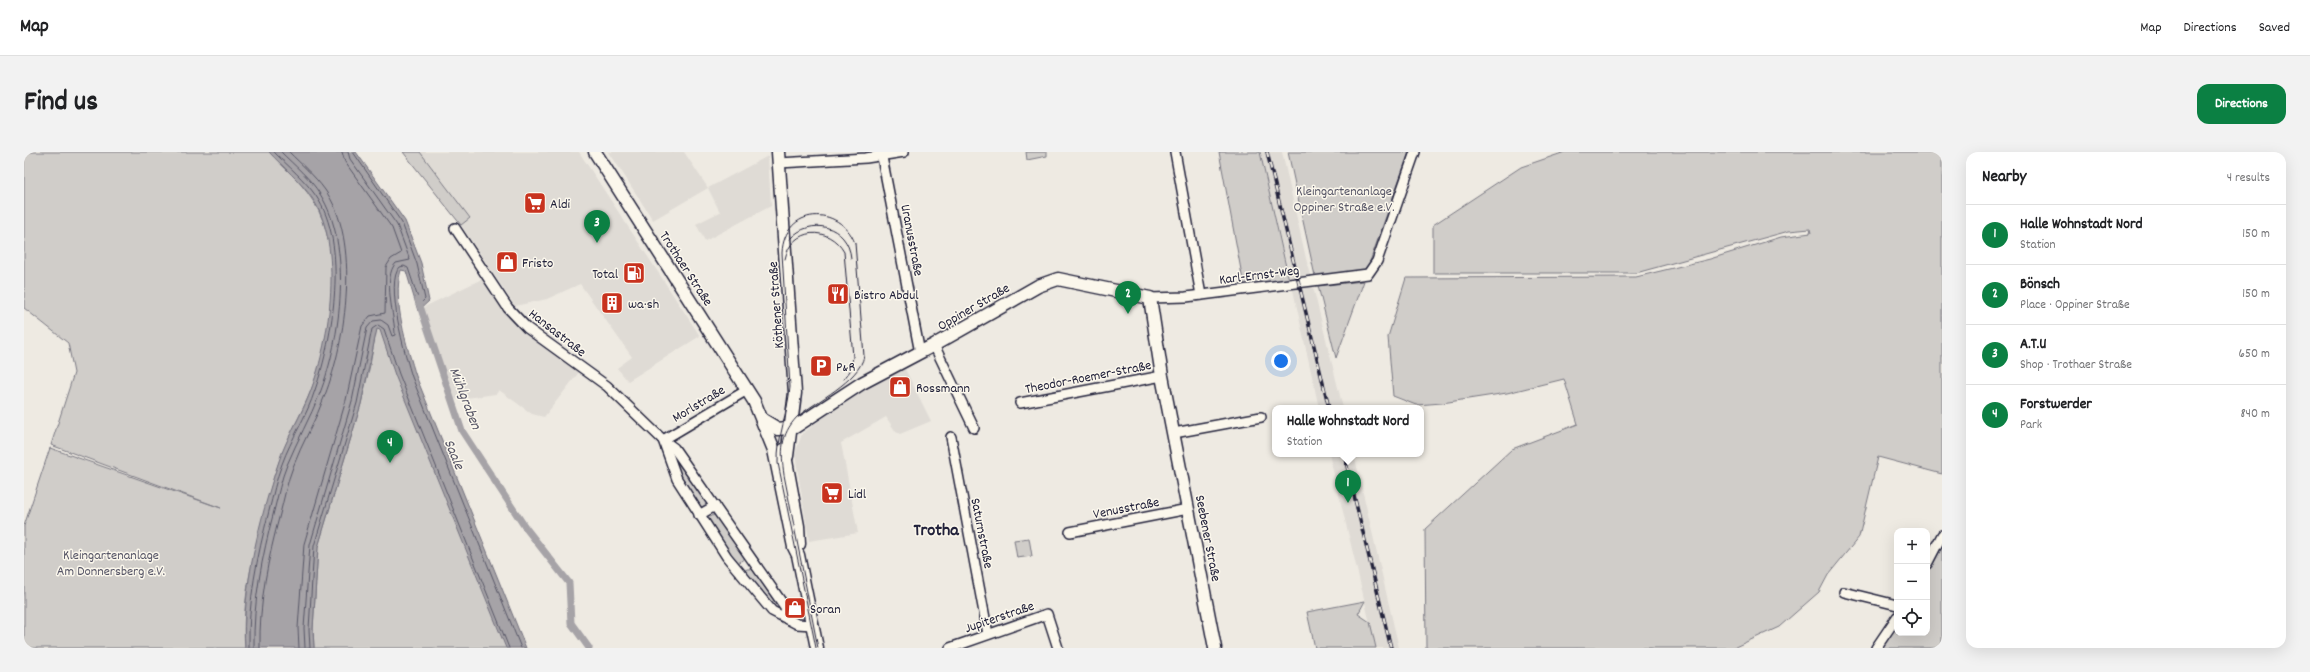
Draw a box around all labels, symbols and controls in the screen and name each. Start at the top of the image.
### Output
text: Map [20,14,49,41]
text: Map [2140,18,2162,38]
text: Directions [2184,18,2237,38]
text: Saved [2259,18,2290,38]
text: Find us [24,84,98,124]
button: Directions [2197,84,2286,124]
text: Nearby [1982,166,2026,190]
text: 4 results [2227,169,2270,188]
park label: Kleingartenanlage Oppiner Straße e.V. [1293,182,1395,218]
supermarket icon: Aldi [522,190,548,216]
place label: Aldi [550,195,571,215]
street label: Uranusstraße [894,203,928,278]
pin: 3 [584,210,610,243]
text: Halle Wohnstadt Nord [2020,214,2143,236]
text: 1 [1994,225,1996,244]
text: 150 m [2242,225,2270,244]
street label: Trothaer Straße [654,228,717,310]
text: Station [2020,236,2056,255]
shop icon: Fristo [494,249,520,275]
place label: Fristo [522,254,553,274]
fuel station icon: Total [621,260,647,286]
street label: Köthener Straße [764,261,790,349]
street label: Karl-Ernst-Weg [1218,261,1300,291]
place label: Total [592,265,619,285]
text: Bönsch [2020,274,2060,296]
street label: Oppiner Straße [934,279,1014,337]
restaurant icon: Bistro Abdul [825,281,851,307]
pin: 2 [1115,281,1141,314]
text: 2 [1992,285,1998,304]
text: 150 m [2242,285,2270,304]
place label: Bistro Abdul [854,286,919,306]
building icon: wa·sh [599,290,625,316]
place label: wa·sh [628,295,659,315]
text: Place · Oppiner Straße [2020,296,2130,315]
street label: Hansastraße [524,305,590,362]
text: A.T.U [2020,334,2046,356]
text: 3 [1992,345,1998,364]
text: 650 m [2239,345,2270,364]
your location [1271,351,1291,371]
parking icon: P&R [808,353,834,379]
street label: Theodor-Roemer-Straße [1024,356,1153,400]
text: Shop · Trothaer Straße [2020,356,2132,375]
place label: P&R [836,358,856,378]
water label: Mühlgraben [442,364,486,434]
shop icon: Rossmann [887,374,913,400]
place label: Rossmann [916,379,970,399]
street label: Morlstraße [669,381,729,428]
text: Forstwerder [2020,394,2092,416]
popup [1272,405,1424,457]
text: 4 [1992,405,1998,424]
text: 840 m [2240,405,2270,424]
text: Halle Wohnstadt Nord [1287,411,1409,433]
text: Park [2020,416,2042,435]
pin: 4 [377,430,403,463]
text: Station [1287,433,1322,452]
water label: Saale [437,436,470,474]
pin: 1 [1335,470,1361,503]
supermarket icon: Lidl [819,480,845,506]
place label: Lidl [848,485,867,505]
street label: Venusstraße [1092,493,1161,525]
street label: Seebener Straße [1189,493,1225,583]
street label: Saturnstraße [964,497,998,570]
district label: Trotha [913,519,959,544]
map controls [1894,528,1930,636]
button: + [1894,528,1930,564]
park label: Kleingartenanlage Am Donnersberg e.V. [57,546,165,582]
button: − [1894,564,1930,600]
shop icon: Soran [782,595,808,621]
street label: Jupiterstraße [962,597,1037,639]
place label: Soran [810,600,841,620]
button: locate [1894,600,1930,636]

